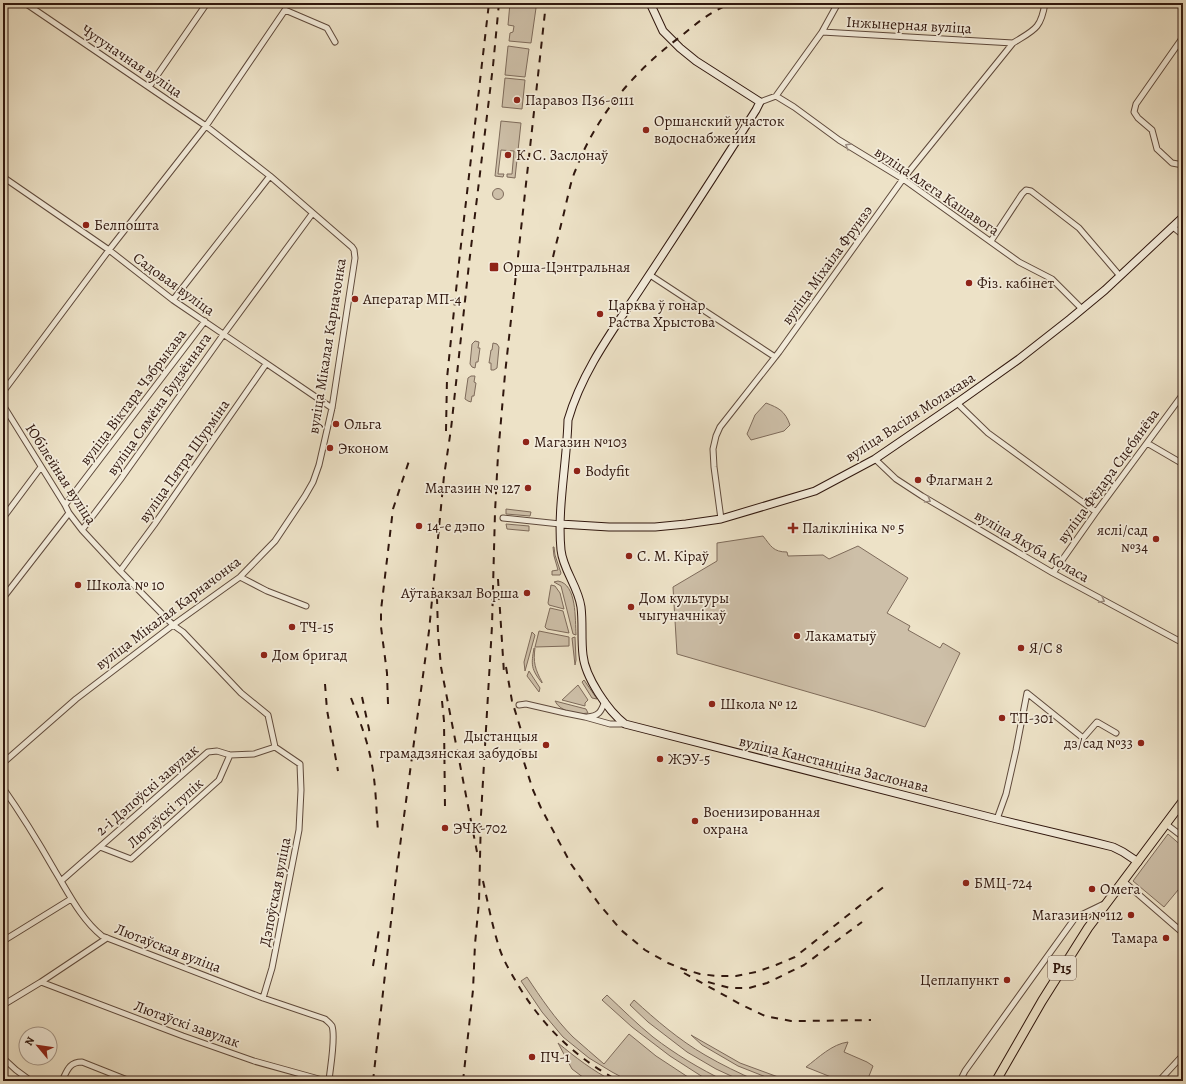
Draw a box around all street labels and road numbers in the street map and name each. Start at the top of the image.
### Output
street label: Інжынерная вуліца [846,12,972,38]
street label: Чугуначная вуліца [78,20,187,102]
street label: вуліца Алега Кашавога [871,142,1003,240]
street label: вуліца Міхаіла Фрунзэ [777,201,877,329]
street label: Садовая вуліца [129,248,219,320]
street label: вуліца Мікалая Карначонка [303,257,351,435]
street label: вуліца Віктара Чэбрыкава [75,325,191,469]
street label: вуліца Сямёна Будзённага [102,329,216,479]
street label: вуліца Васіля Молакава [841,367,979,466]
street label: вуліца Пятра Шурміна [134,395,234,527]
street label: вуліца Фёдара Сцебянёва [1052,405,1164,547]
street label: Юбілейная вуліца [21,420,101,529]
street label: вуліца Якуба Коласа [971,505,1093,587]
street label: вуліца Мікалая Карначонка [91,552,245,674]
street label: вуліца Канстанціна Заслонава [737,731,931,797]
street label: 2-і Дэпоўскі завулак [91,740,203,840]
street label: Лютаўскі тупік [123,773,207,853]
street label: Дэпоўская вуліца [255,836,295,948]
street label: Лютаўская вуліца [112,919,224,978]
road number: Р15 [1048,956,1076,980]
street label: Лютаўскі завулак [131,996,243,1053]

